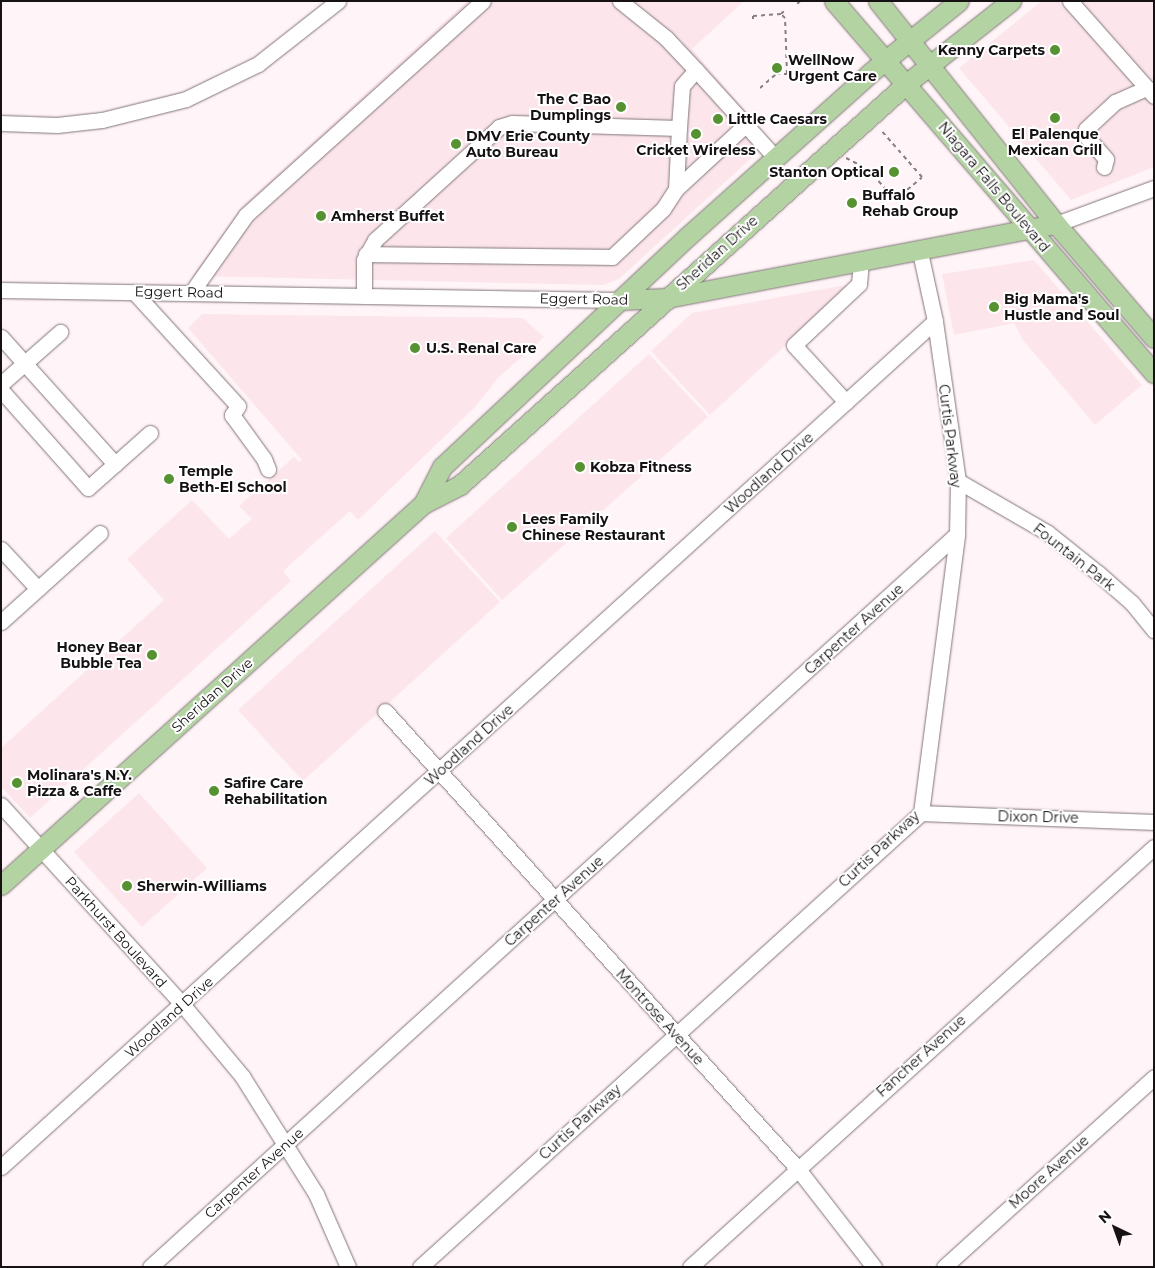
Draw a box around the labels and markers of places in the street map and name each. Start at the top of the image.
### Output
place label: Kenny Carpets [938,42,1045,58]
marker: Kenny Carpets [1049,44,1061,56]
place label: WellNow Urgent Care [788,52,877,84]
marker: WellNow Urgent Care [770,61,784,75]
place label: The C Bao Dumplings [530,91,611,124]
marker: The C Bao Dumplings [615,101,627,113]
place label: Little Caesars [728,111,827,127]
marker: El Palenque Mexican Grill [1049,112,1061,124]
marker: Little Caesars [712,113,724,125]
place label: El Palenque Mexican Grill [1008,126,1102,158]
place label: DMV Erie County Auto Bureau [466,128,590,160]
marker: Cricket Wireless [690,128,702,140]
marker: DMV Erie County Auto Bureau [450,138,462,150]
place label: Cricket Wireless [636,142,756,158]
place label: Stanton Optical [769,164,884,180]
marker: Stanton Optical [888,166,900,178]
place label: Buffalo Rehab Group [862,187,958,220]
marker: Buffalo Rehab Group [846,197,858,209]
place label: Amherst Buffet [331,208,445,224]
marker: Amherst Buffet [315,210,327,222]
place label: Big Mama's Hustle and Soul [1004,291,1119,324]
marker: Big Mama's Hustle and Soul [988,301,1000,313]
place label: U.S. Renal Care [426,340,537,356]
marker: U.S. Renal Care [408,341,422,355]
place label: Kobza Fitness [590,459,692,475]
marker: Kobza Fitness [574,461,586,473]
place label: Temple Beth-El School [179,463,287,496]
marker: Temple Beth-El School [163,473,175,485]
place label: Lees Family Chinese Restaurant [522,511,665,544]
marker: Lees Family Chinese Restaurant [506,521,518,533]
place label: Honey Bear Bubble Tea [57,639,142,672]
marker: Honey Bear Bubble Tea [146,649,158,661]
place label: Molinara's N.Y. Pizza & Caffe [27,767,132,800]
place label: Safire Care Rehabilitation [224,775,327,808]
marker: Molinara's N.Y. Pizza & Caffe [11,777,23,789]
marker: Safire Care Rehabilitation [208,785,220,797]
place label: Sherwin-Williams [137,878,267,894]
marker: Sherwin-Williams [121,880,133,892]

